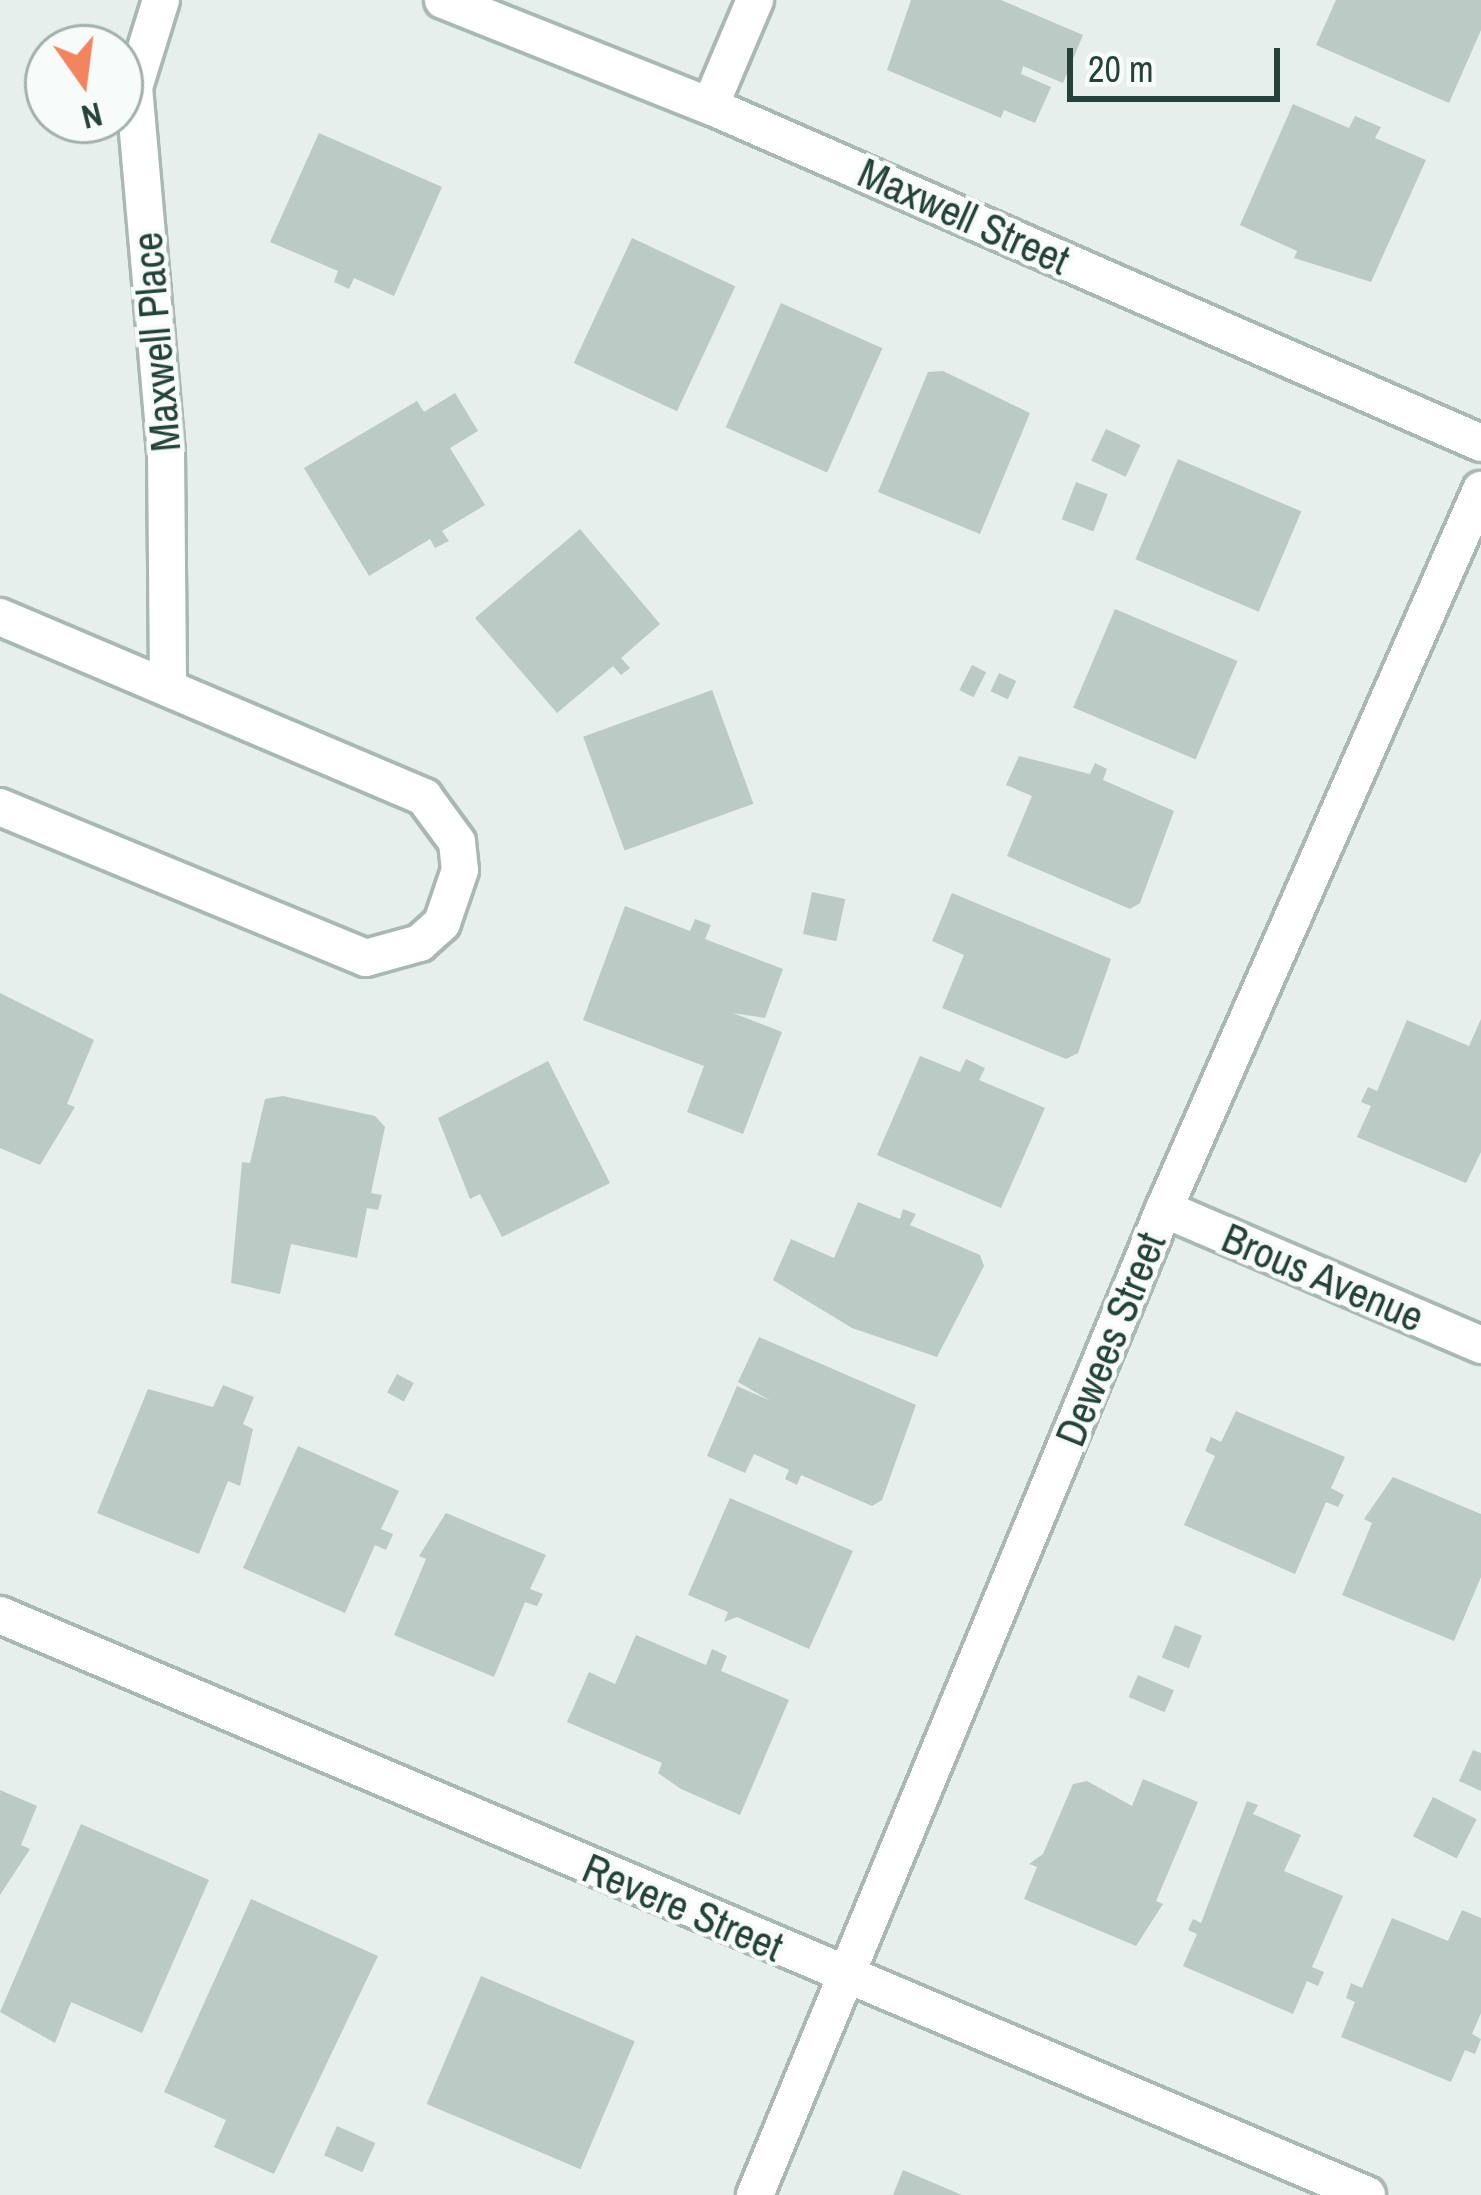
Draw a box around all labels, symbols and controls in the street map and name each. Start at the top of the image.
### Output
north arrow [24,24,144,144]
scale bar [1073,24,1286,98]
text: 20 m [1088,45,1154,93]
text: N [77,92,107,140]
street label: Maxwell Street [851,147,1077,285]
street label: Maxwell Place [121,230,191,454]
street label: Brous Avenue [1214,1212,1432,1342]
street label: Dewees Street [1044,1225,1176,1453]
street label: Revere Street [575,1842,791,1972]

